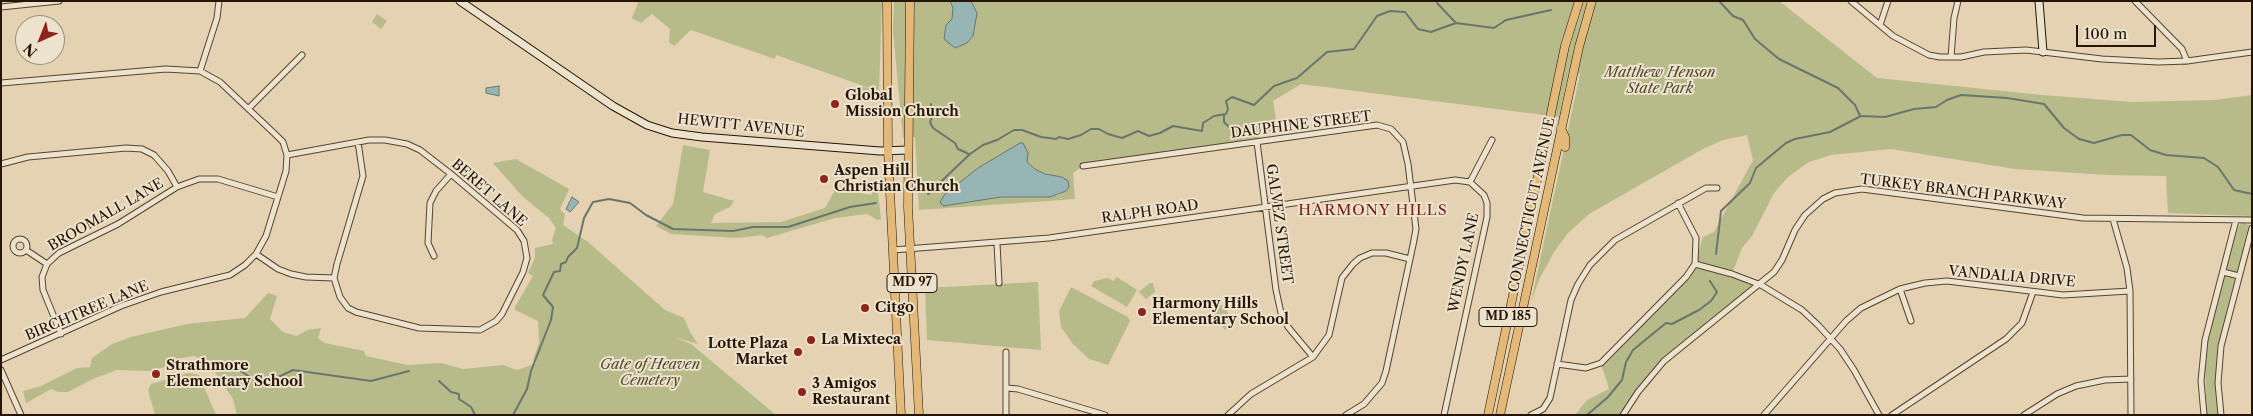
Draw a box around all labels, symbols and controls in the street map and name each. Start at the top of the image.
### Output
north arrow [15,15,65,65]
scale bar [2078,15,2158,47]
text: 100 m [2084,24,2127,43]
text: N [20,39,41,61]
park label: Matthew Henson State Park [1605,65,1715,98]
place label: Global Mission Church [845,88,959,120]
marker: Global Mission Church [829,98,841,110]
street label: DAUPHINE STREET [1230,108,1372,142]
street label: HEWITT AVENUE [676,111,806,141]
street label: CONNECTICUT AVENUE [1505,116,1559,294]
street label: BERET LANE [448,156,530,230]
place label: Aspen Hill Christian Church [834,163,959,196]
street label: GALVEZ STREET [1262,163,1296,285]
street label: TURKEY BRANCH PARKWAY [1859,171,2067,213]
marker: Aspen Hill Christian Church [818,173,830,185]
street label: BROOMALL LANE [45,175,167,255]
street label: RALPH ROAD [1100,197,1200,227]
district label: HARMONY HILLS [1297,202,1449,220]
street label: WENDY LANE [1445,212,1483,314]
street label: VANDALIA DRIVE [1948,263,2076,291]
road number: MD 97 [887,274,937,292]
street label: BIRCHTREE LANE [23,277,151,345]
place label: Harmony Hills Elementary School [1152,296,1289,328]
place label: Citgo [875,300,914,316]
marker: Citgo [859,302,871,314]
marker: Harmony Hills Elementary School [1136,306,1148,318]
road number: MD 185 [1479,308,1537,326]
place label: La Mixteca [821,332,901,348]
marker: La Mixteca [805,334,817,346]
place label: Lotte Plaza Market [708,336,788,368]
marker: Lotte Plaza Market [792,346,804,358]
park label: Gate of Heaven Cemetery [600,357,700,390]
place label: Strathmore Elementary School [166,358,303,391]
marker: Strathmore Elementary School [150,368,162,380]
place label: 3 Amigos Restaurant [812,376,890,408]
marker: 3 Amigos Restaurant [796,386,808,398]

